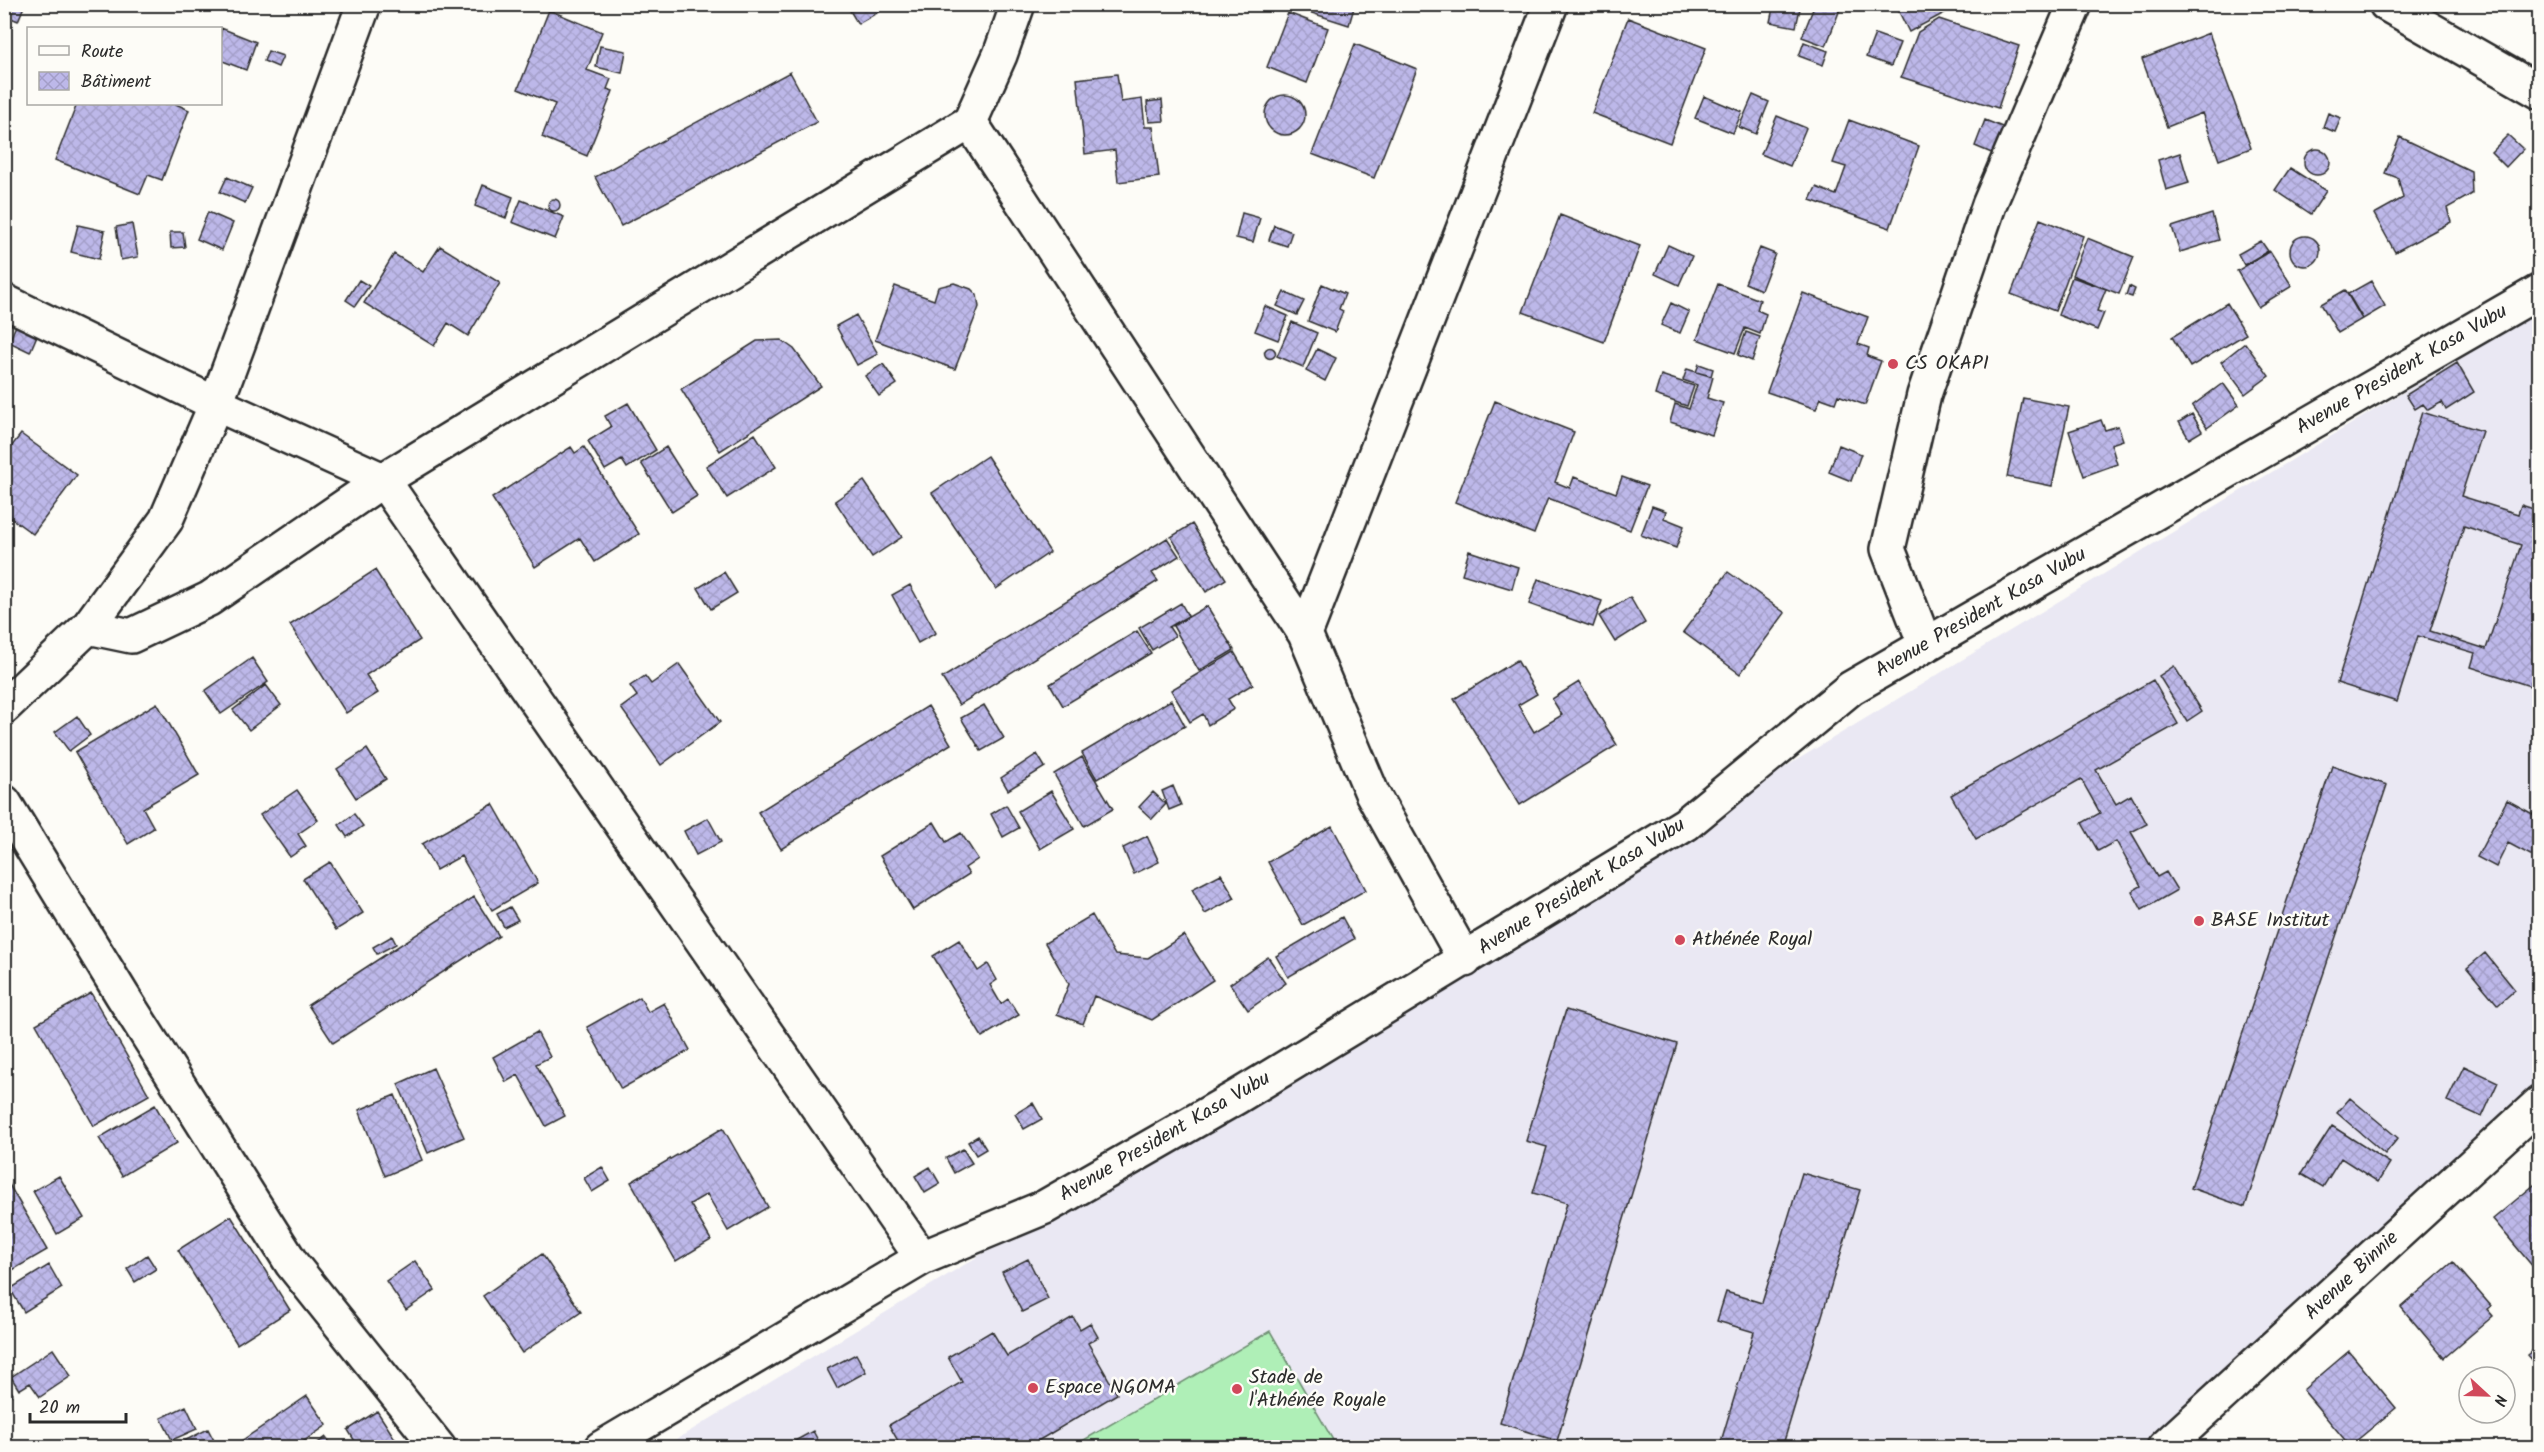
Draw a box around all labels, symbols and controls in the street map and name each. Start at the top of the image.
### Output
legend [27,27,222,105]
text: Route [81,38,123,67]
text: Bâtiment [81,68,152,97]
street label: Avenue President Kasa Vubu [2290,296,2514,444]
place label: CS OKAPI [1905,348,1989,380]
marker: CS OKAPI [1886,357,1900,371]
street label: Avenue President Kasa Vubu [1869,539,2093,687]
street label: Avenue President Kasa Vubu [1472,810,1692,964]
place label: BASE Institut [2211,905,2329,937]
marker: BASE Institut [2192,914,2206,928]
place label: Athénée Royal [1692,924,1812,956]
marker: Athénée Royal [1673,933,1687,947]
street label: Avenue President Kasa Vubu [1053,1063,1277,1211]
street label: Avenue Binnie [2297,1224,2407,1328]
place label: Stade de l'Athénée Royale [1249,1362,1386,1417]
north arrow [2457,1365,2517,1425]
place label: Espace NGOMA [1045,1372,1176,1404]
marker: Espace NGOMA [1026,1381,1040,1395]
marker: Stade de l'Athénée Royale [1230,1382,1244,1396]
scale bar [30,1386,126,1424]
text: N [2486,1391,2513,1409]
text: 20 m [39,1394,80,1423]

